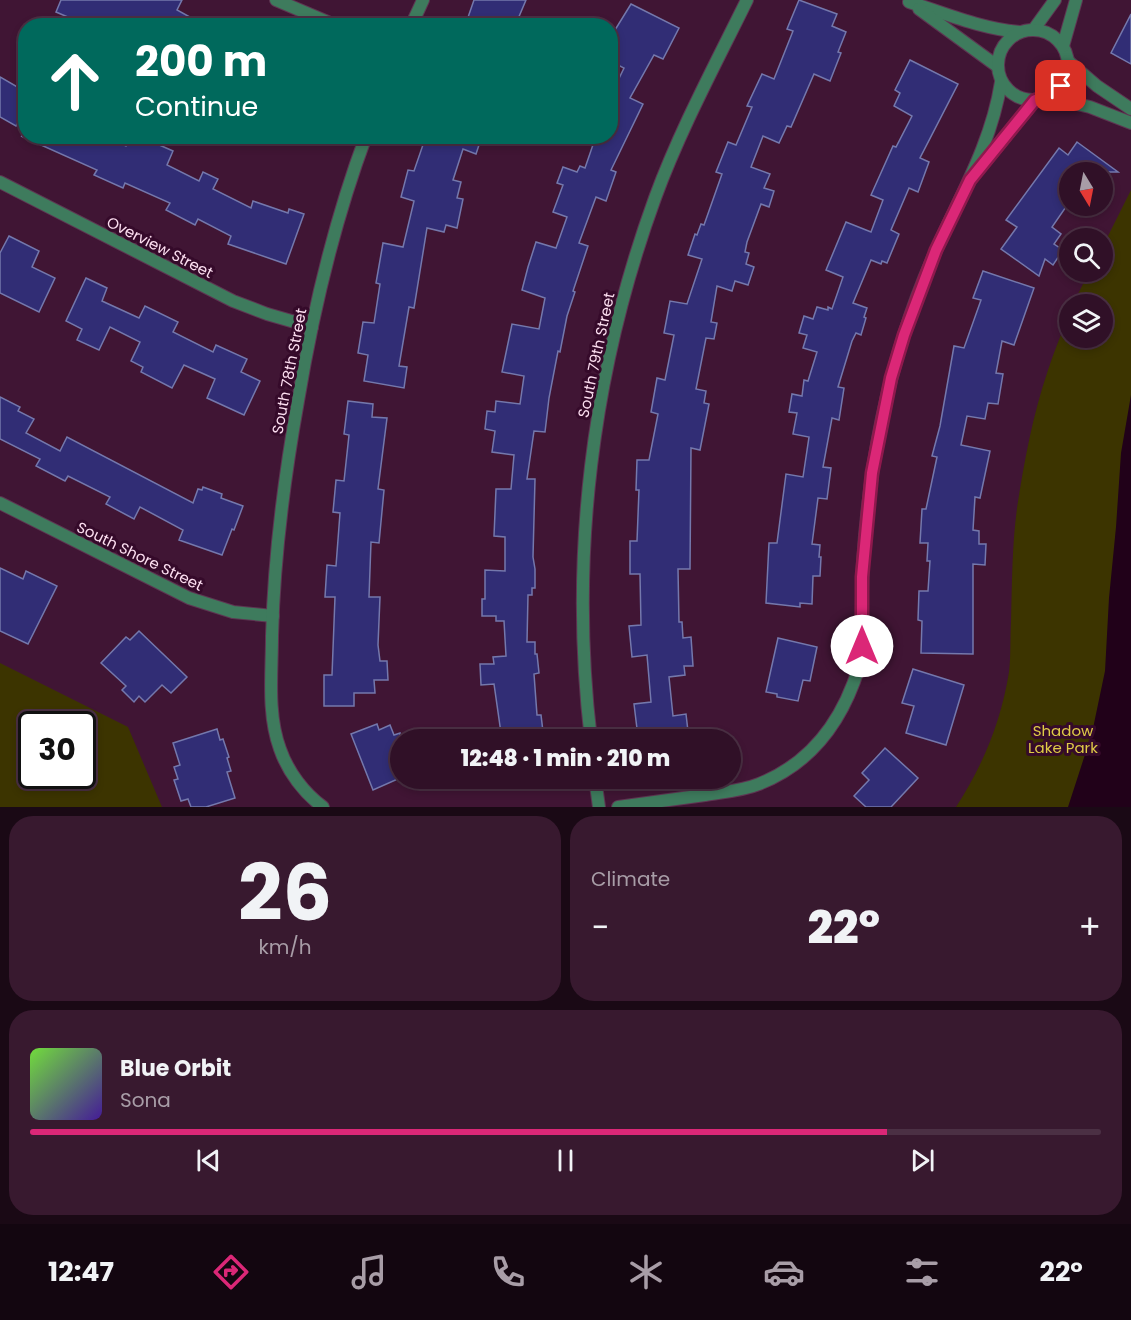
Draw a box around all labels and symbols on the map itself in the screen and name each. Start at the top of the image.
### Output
pin [1035,60,1086,111]
north arrow [1059,162,1113,216]
street label: Overview Street [103,211,217,283]
street label: South 79th Street [572,290,620,420]
street label: South 78th Street [267,306,311,436]
street label: South Shore Street [73,516,207,596]
position arrow [830,614,894,678]
speed limit sign: 30 [18,711,96,789]
park label: Shadow Lake Park [1028,720,1098,758]

